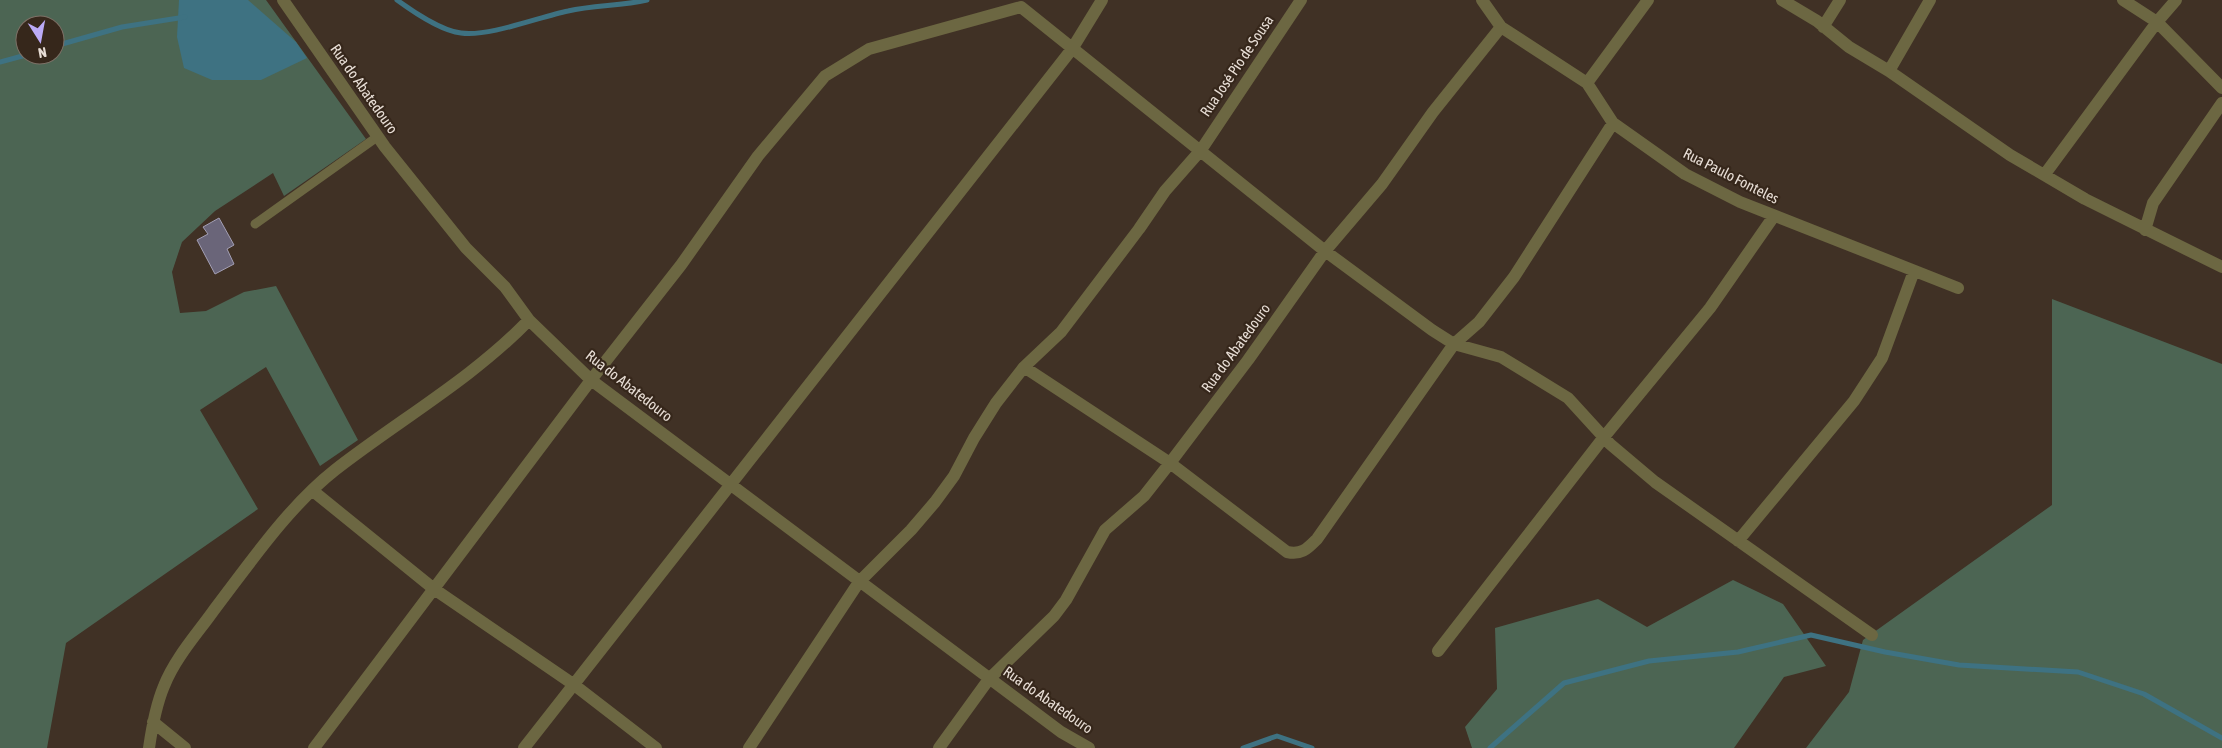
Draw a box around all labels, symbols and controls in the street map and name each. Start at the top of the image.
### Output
street label: Rua José Pio de Sousa [1196,12,1277,119]
north arrow [15,15,65,65]
street label: Rua do Abatedouro [327,41,402,137]
text: N [37,44,48,61]
street label: Rua Paulo Fonteles [1681,144,1782,207]
street label: Rua do Abatedouro [1198,300,1273,395]
street label: Rua do Abatedouro [583,347,676,425]
street label: Rua do Abatedouro [1000,662,1096,737]

